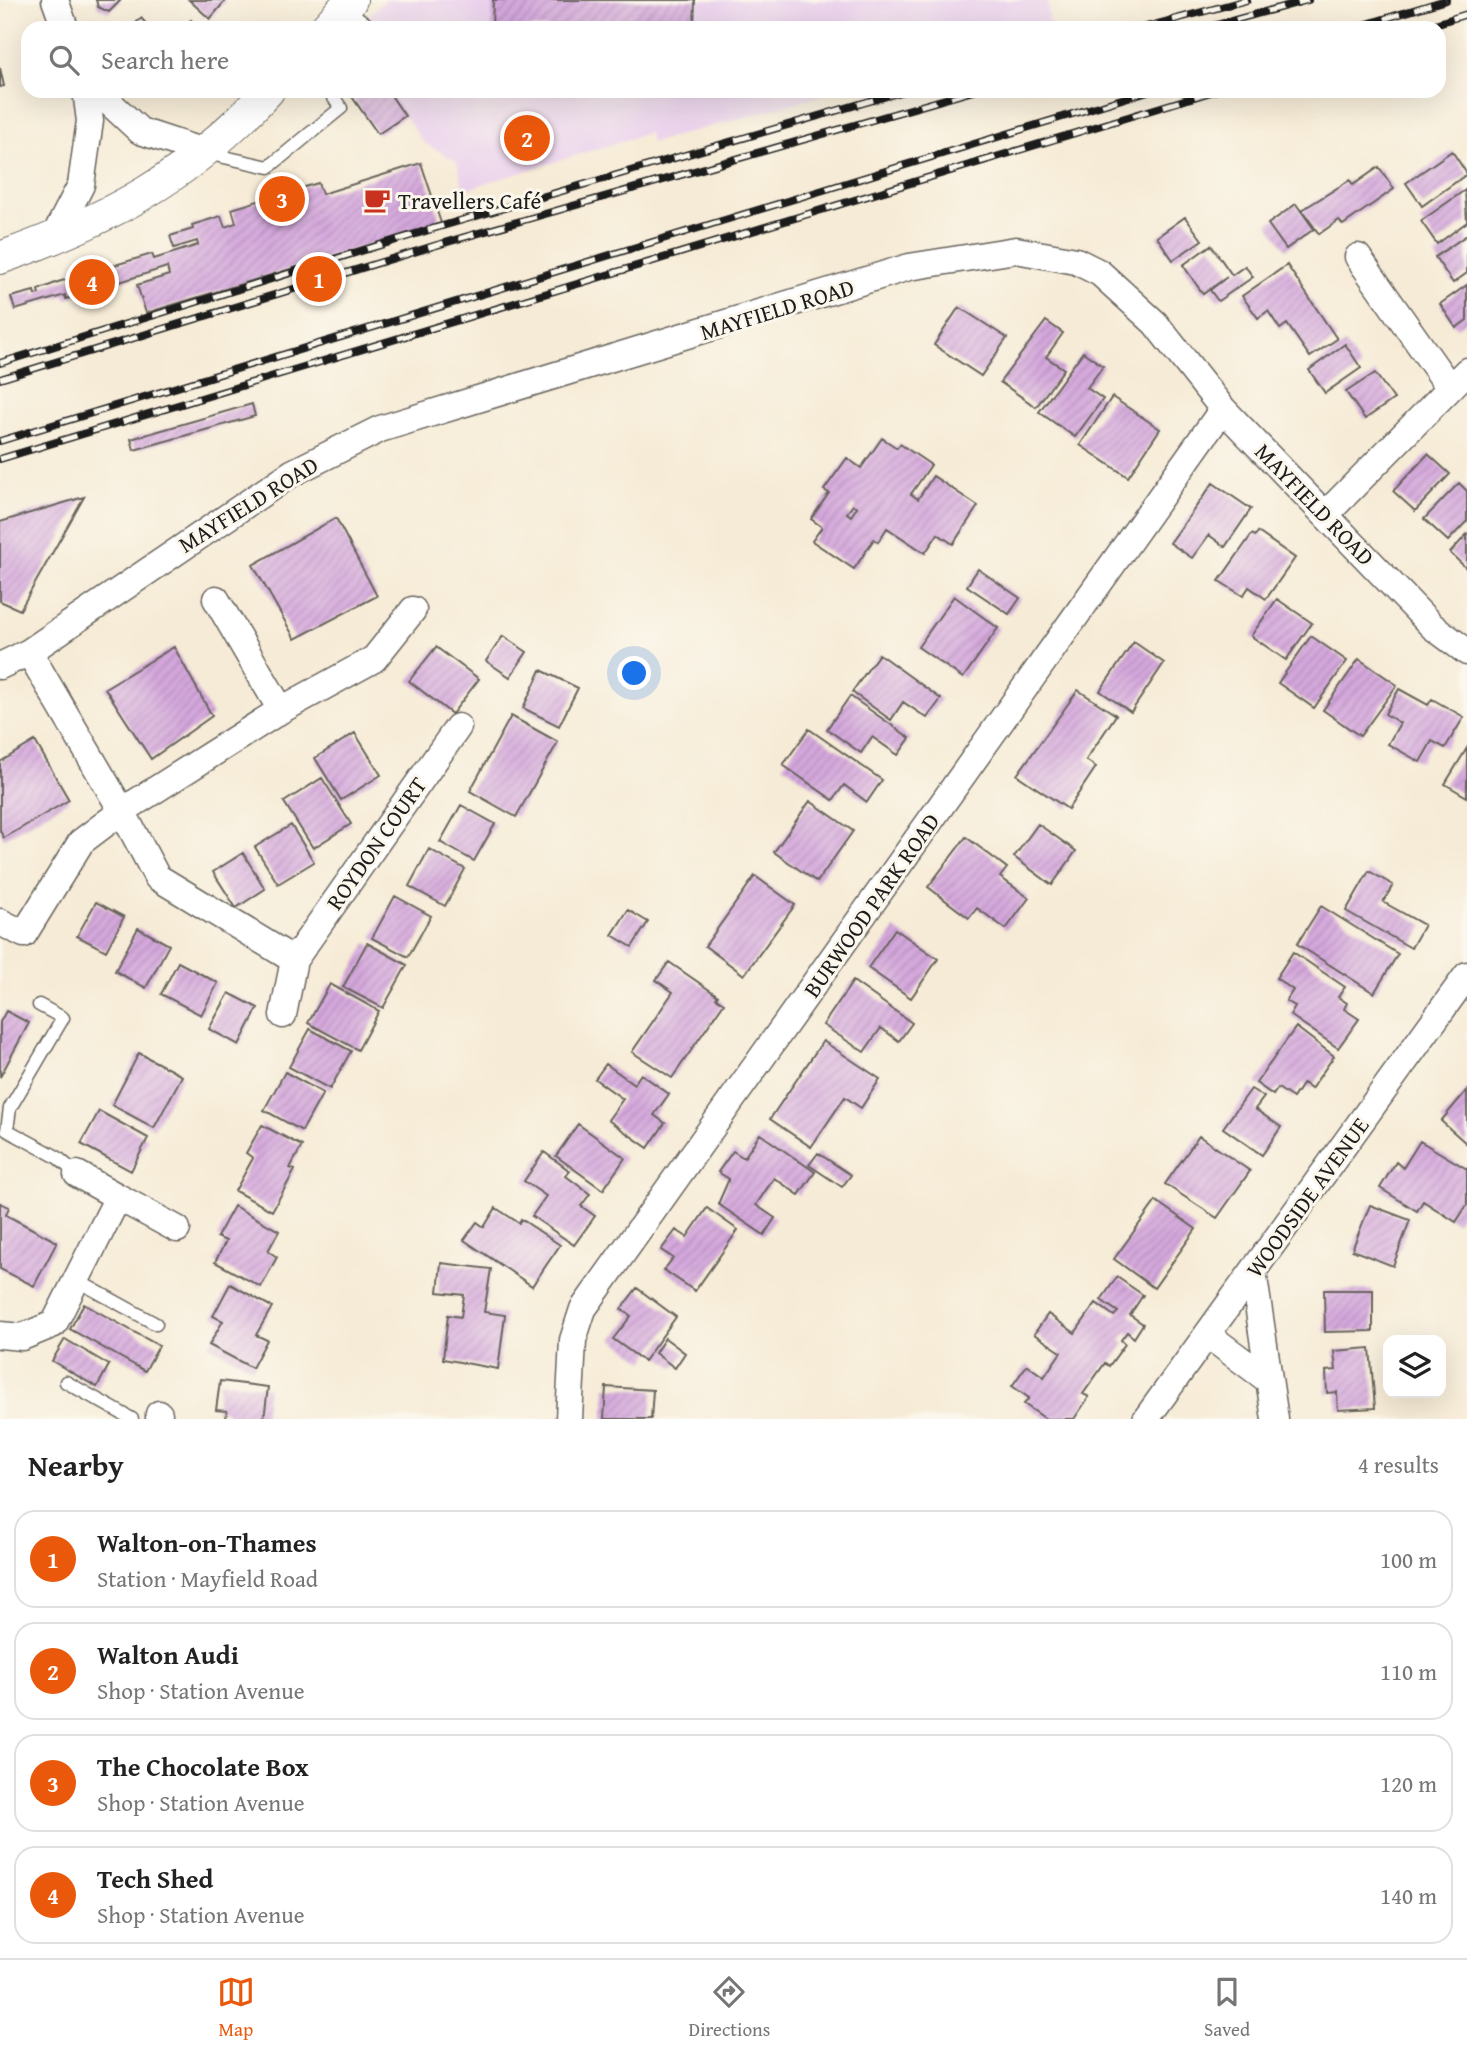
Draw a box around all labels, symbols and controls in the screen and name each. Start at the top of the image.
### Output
search box [21,21,1446,98]
text: Search here [101,40,229,79]
icon: search [45,41,83,79]
pin: 2 [504,112,550,164]
pin: 3 [259,173,305,225]
place label: Travellers Café [398,184,541,217]
cafe icon: Travellers Café [362,185,392,215]
pin: 1 [296,253,342,305]
pin: 4 [69,256,115,308]
street label: MAYFIELD ROAD [696,270,858,348]
street label: MAYFIELD ROAD [1248,435,1382,573]
street label: MAYFIELD ROAD [172,448,324,560]
your location [617,656,651,690]
street label: ROYDON COURT [318,770,434,916]
street label: BURWOOD PARK ROAD [795,806,947,1004]
street label: WOODSIDE AVENUE [1238,1110,1376,1284]
map controls [1383,1335,1446,1398]
button: layers [1383,1335,1446,1398]
text: Nearby [28,1443,124,1487]
text: 4 results [1358,1448,1439,1481]
text: Walton-on-Thames [97,1523,317,1562]
text: 1 [47,1543,59,1576]
text: 100 m [1380,1543,1437,1576]
text: Station · Mayfield Road [97,1562,318,1595]
text: Walton Audi [97,1635,239,1674]
text: 2 [47,1655,59,1688]
text: 110 m [1380,1655,1437,1688]
text: Shop · Station Avenue [97,1674,304,1707]
text: The Chocolate Box [97,1747,309,1786]
text: 3 [47,1767,59,1800]
text: 120 m [1380,1767,1437,1800]
text: Shop · Station Avenue [97,1786,304,1819]
text: Tech Shed [97,1859,213,1898]
text: 4 [47,1879,59,1912]
text: 140 m [1380,1879,1437,1912]
text: Shop · Station Avenue [97,1898,304,1931]
tab: Map [217,1973,255,2043]
tab: Directions [689,1973,770,2043]
tab: Saved [1204,1973,1250,2043]

